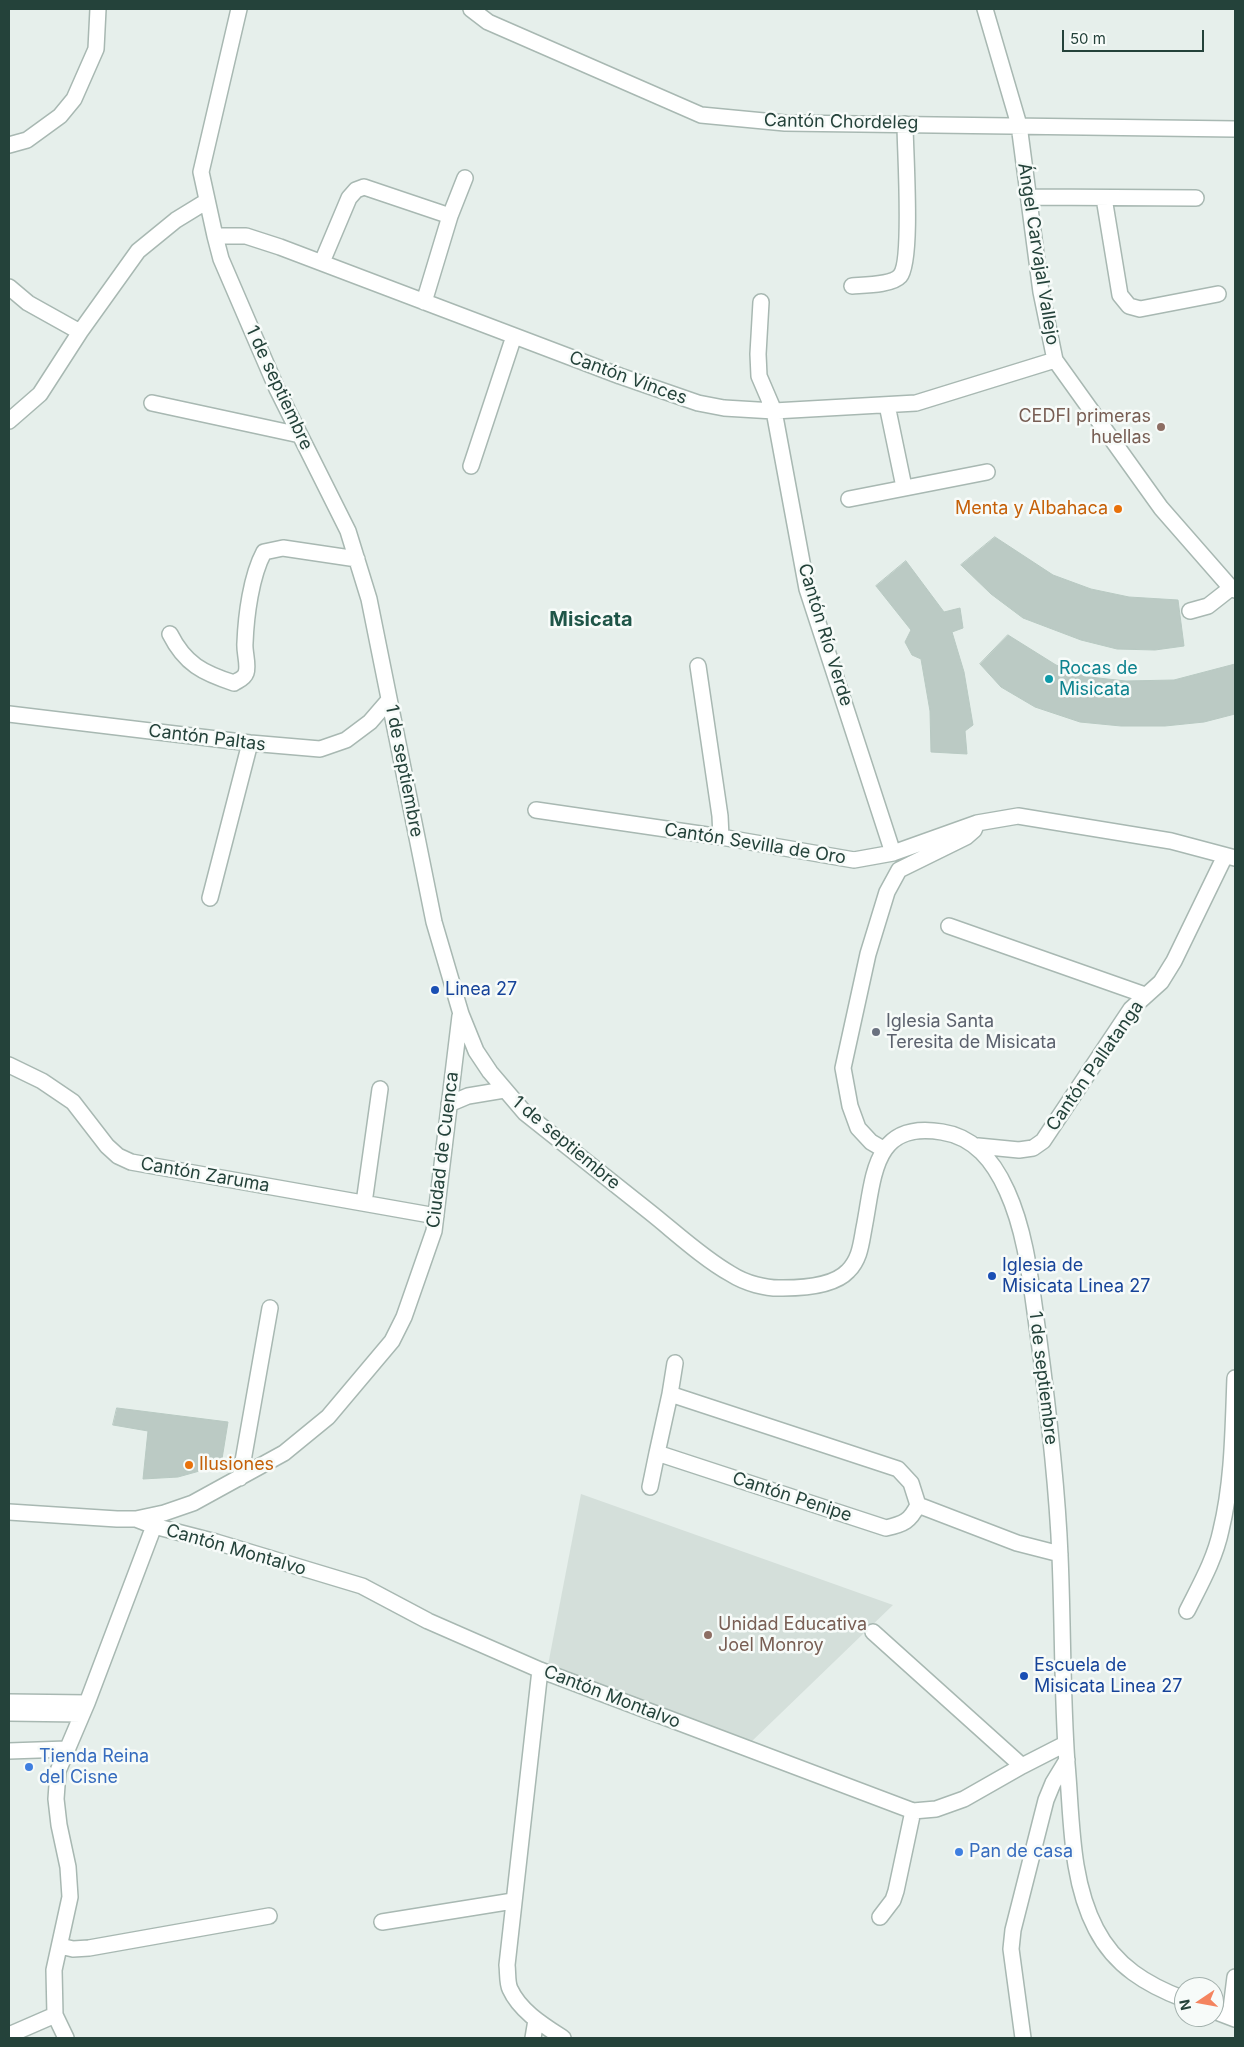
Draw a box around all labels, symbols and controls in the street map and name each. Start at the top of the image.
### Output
scale bar [1064,20,1206,52]
text: 50 m [1070,29,1106,48]
street label: Cantón Chordeleg [764,110,918,134]
street label: Ángel Carvajal Vallejo [1013,161,1063,347]
street label: 1 de septiembre [241,322,317,454]
street label: Cantón Vinces [566,347,690,409]
place label: CEDFI primeras huellas [1018,406,1151,448]
marker: CEDFI primeras huellas [1155,421,1167,433]
place label: Menta y Albahaca [955,498,1108,520]
marker: Menta y Albahaca [1112,503,1124,515]
street label: Cantón Río Verde [793,561,857,709]
district label: Misicata [549,608,633,632]
place label: Rocas de Misicata [1059,658,1138,701]
marker: Rocas de Misicata [1043,673,1055,685]
street label: 1 de septiembre [381,703,427,839]
street label: Cantón Paltas [147,720,267,756]
street label: Cantón Sevilla de Oro [663,819,847,869]
place label: Linea 27 [445,979,517,1001]
marker: Linea 27 [429,984,441,996]
street label: Cantón Pallatanga [1042,997,1148,1135]
place label: Iglesia Santa Teresita de Misicata [886,1011,1056,1054]
marker: Iglesia Santa Teresita de Misicata [870,1026,882,1038]
street label: Ciudad de Cuenca [423,1071,463,1229]
street label: 1 de septiembre [508,1092,624,1194]
street label: Cantón Zaruma [139,1153,271,1197]
place label: Iglesia de Misicata Linea 27 [1002,1255,1150,1298]
marker: Iglesia de Misicata Linea 27 [986,1270,998,1282]
street label: 1 de septiembre [1024,1310,1062,1446]
place label: Ilusiones [199,1454,274,1476]
marker: Ilusiones [183,1459,195,1471]
street label: Cantón Penipe [729,1467,855,1527]
street label: Cantón Montalvo [163,1520,309,1580]
place label: Unidad Educativa Joel Monroy [718,1614,867,1656]
marker: Unidad Educativa Joel Monroy [702,1629,714,1641]
place label: Escuela de Misicata Linea 27 [1034,1655,1182,1698]
street label: Cantón Montalvo [541,1661,683,1733]
marker: Escuela de Misicata Linea 27 [1018,1670,1030,1682]
place label: Tienda Reina del Cisne [39,1746,149,1788]
marker: Tienda Reina del Cisne [23,1761,35,1773]
place label: Pan de casa [969,1841,1073,1863]
marker: Pan de casa [953,1846,965,1858]
north arrow [1174,1977,1224,2027]
text: N [1175,1998,1194,2012]

